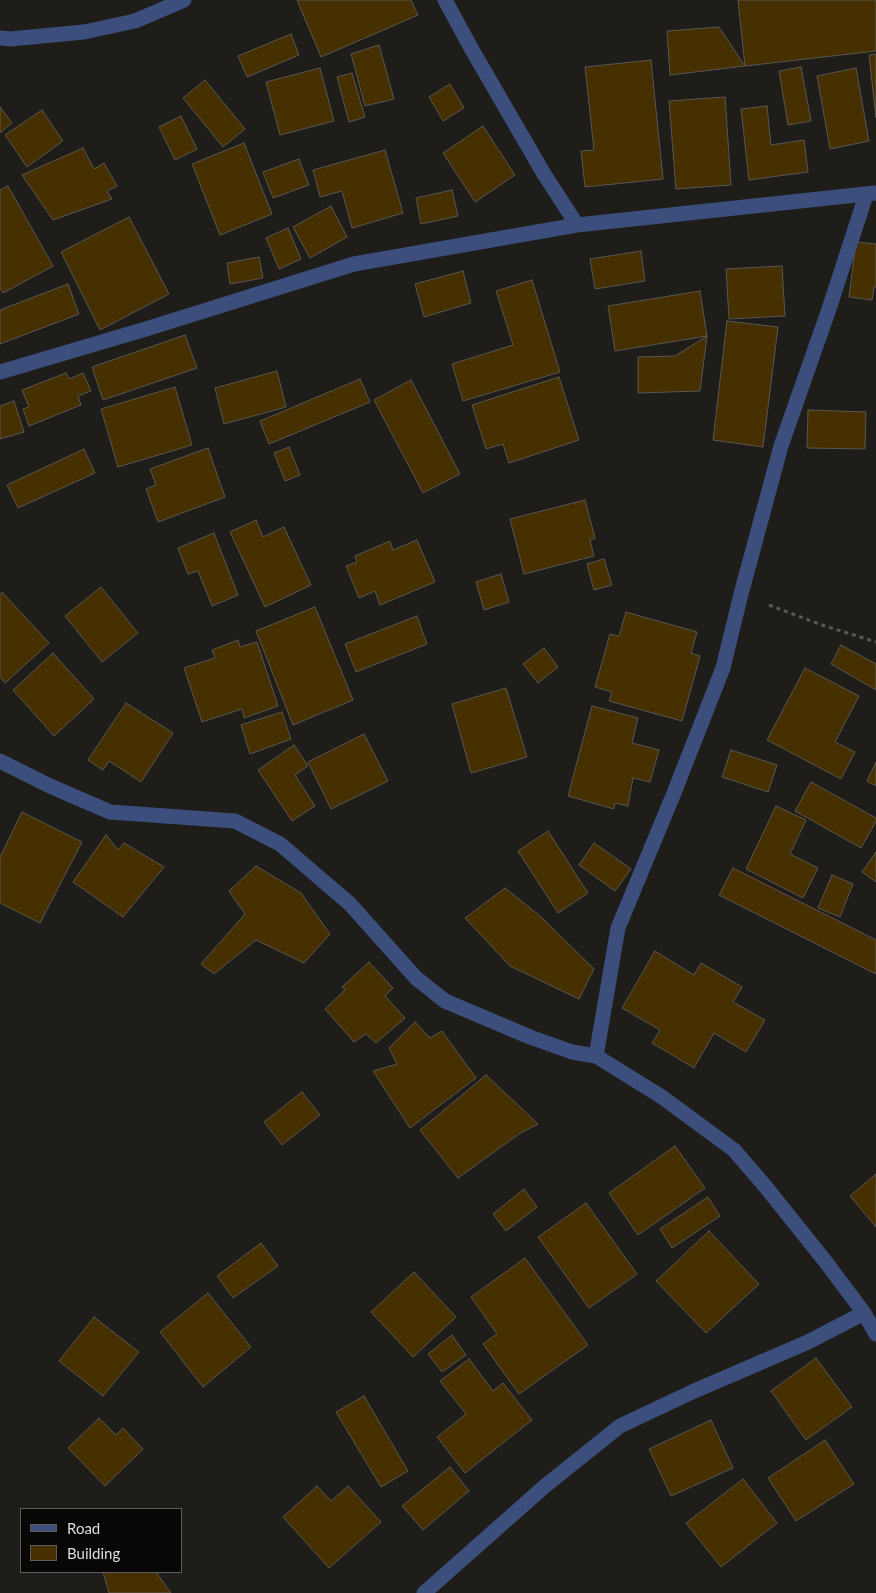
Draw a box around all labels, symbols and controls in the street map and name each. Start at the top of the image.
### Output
legend [20,1508,182,1573]
text: Road [67,1519,100,1537]
text: Building [67,1544,120,1562]

